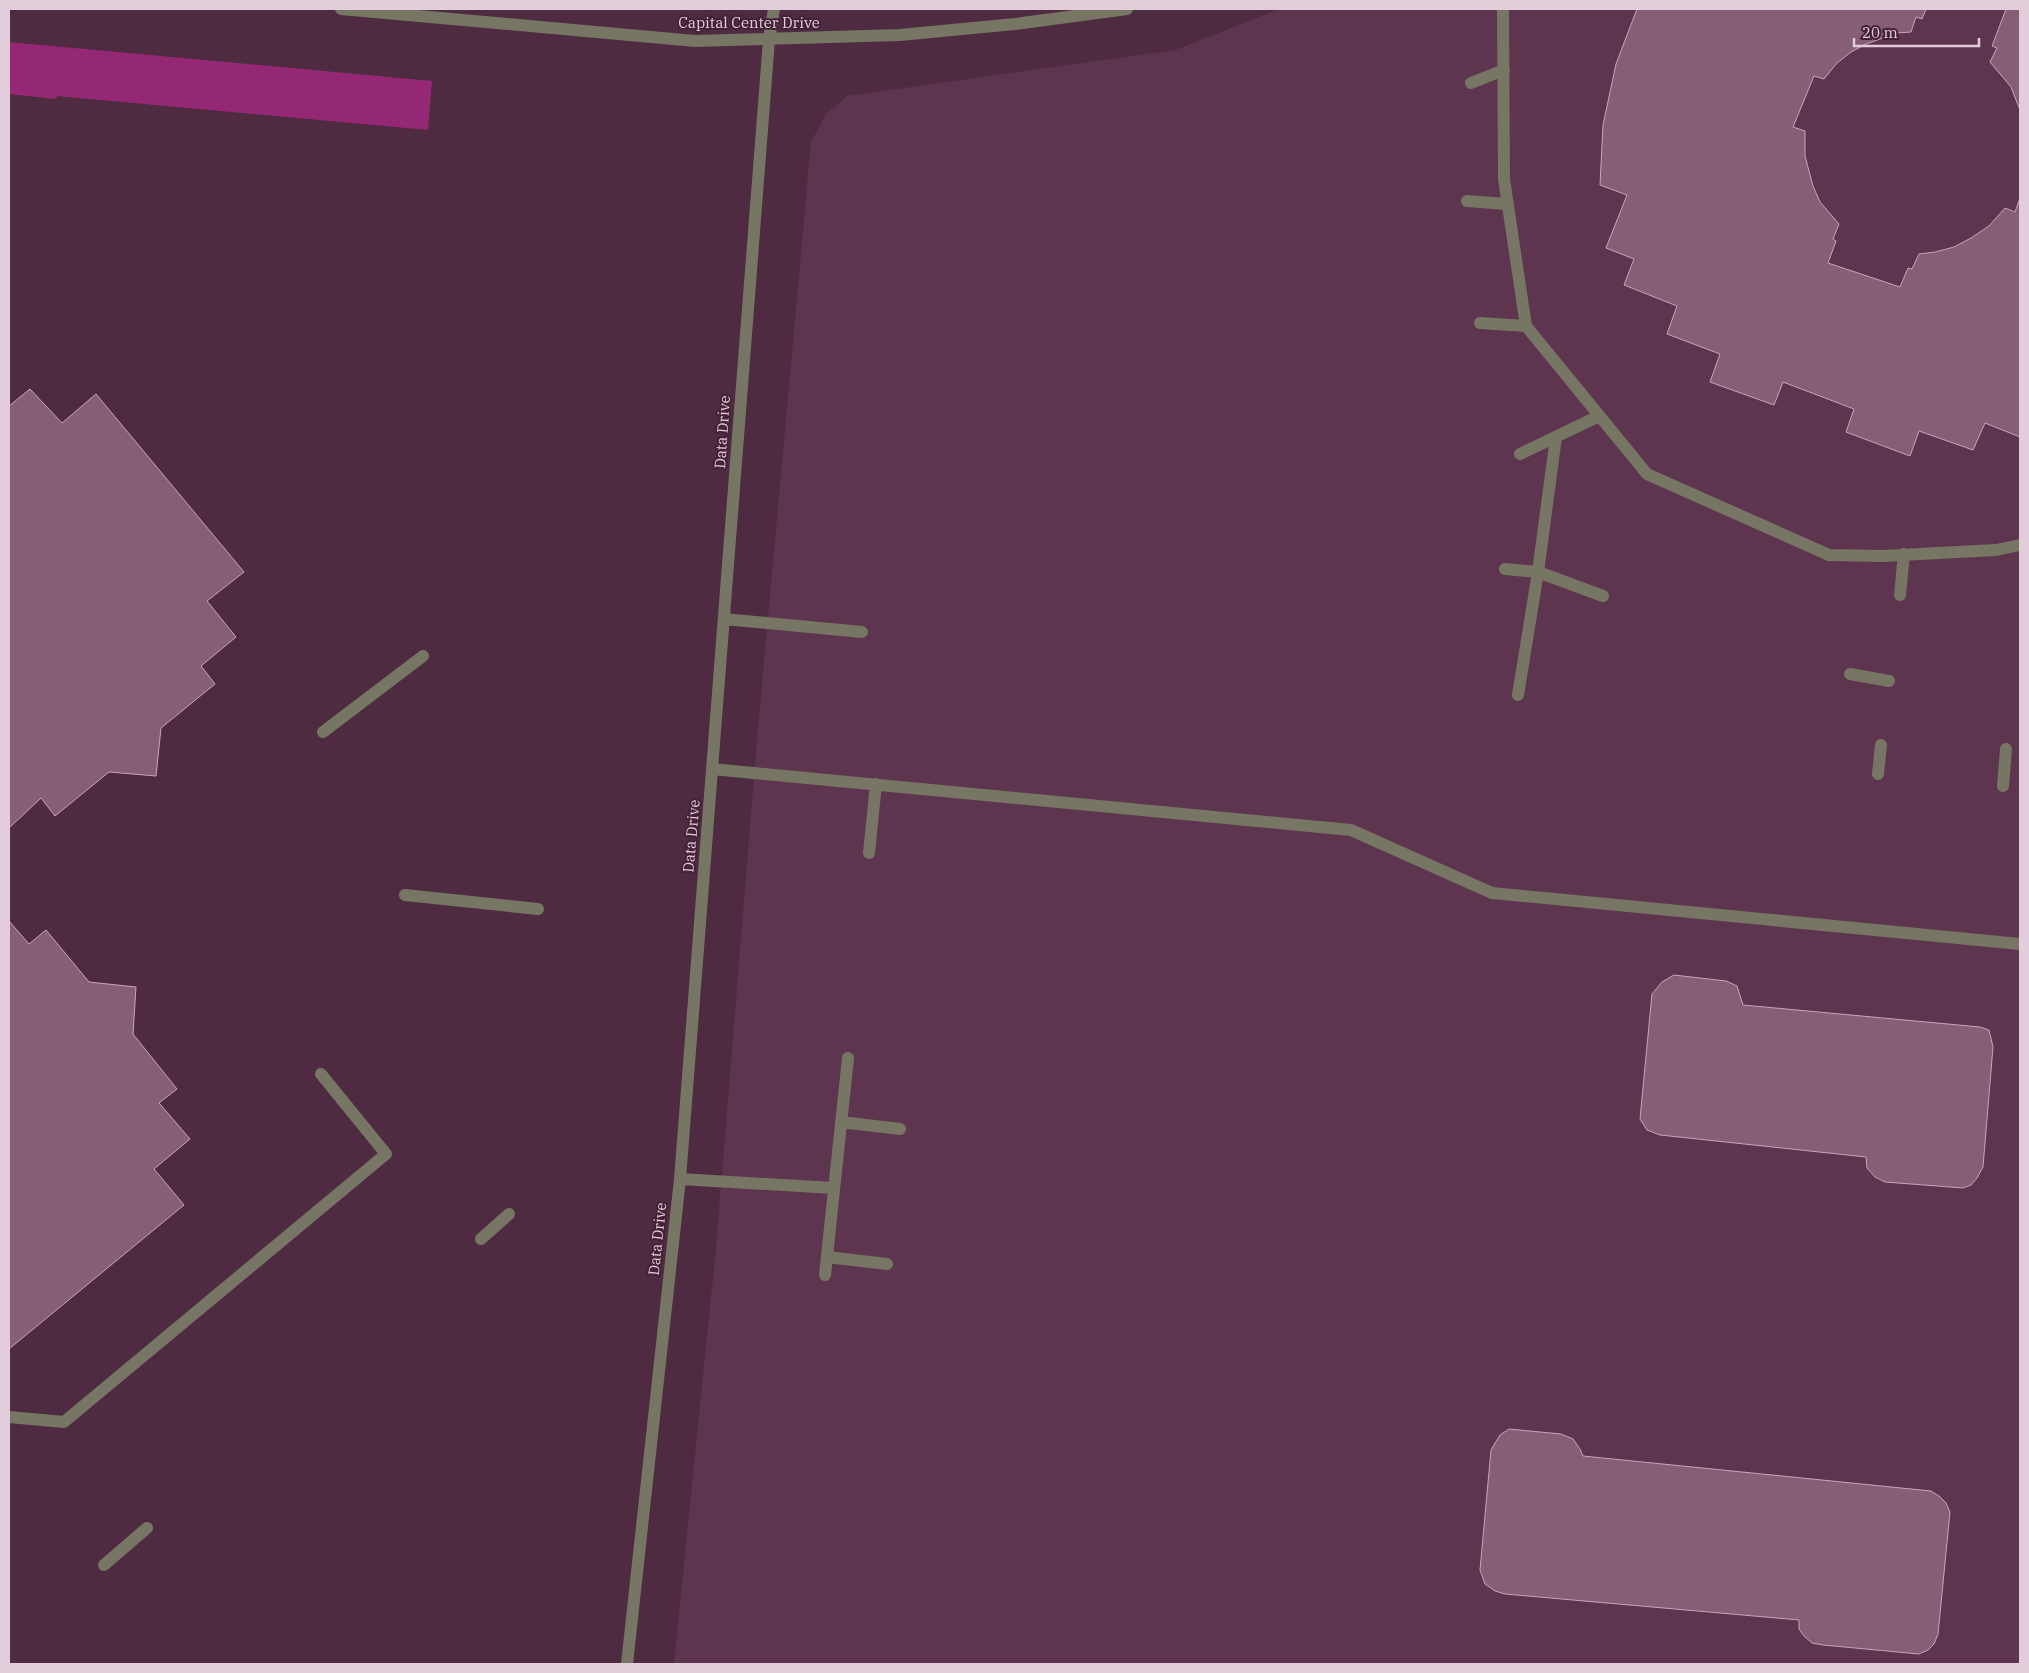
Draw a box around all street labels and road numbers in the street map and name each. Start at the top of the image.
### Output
street label: Capital Center Drive [678,13,820,32]
street label: Data Drive [710,395,734,469]
street label: Data Drive [678,799,704,873]
street label: Data Drive [644,1201,670,1277]

